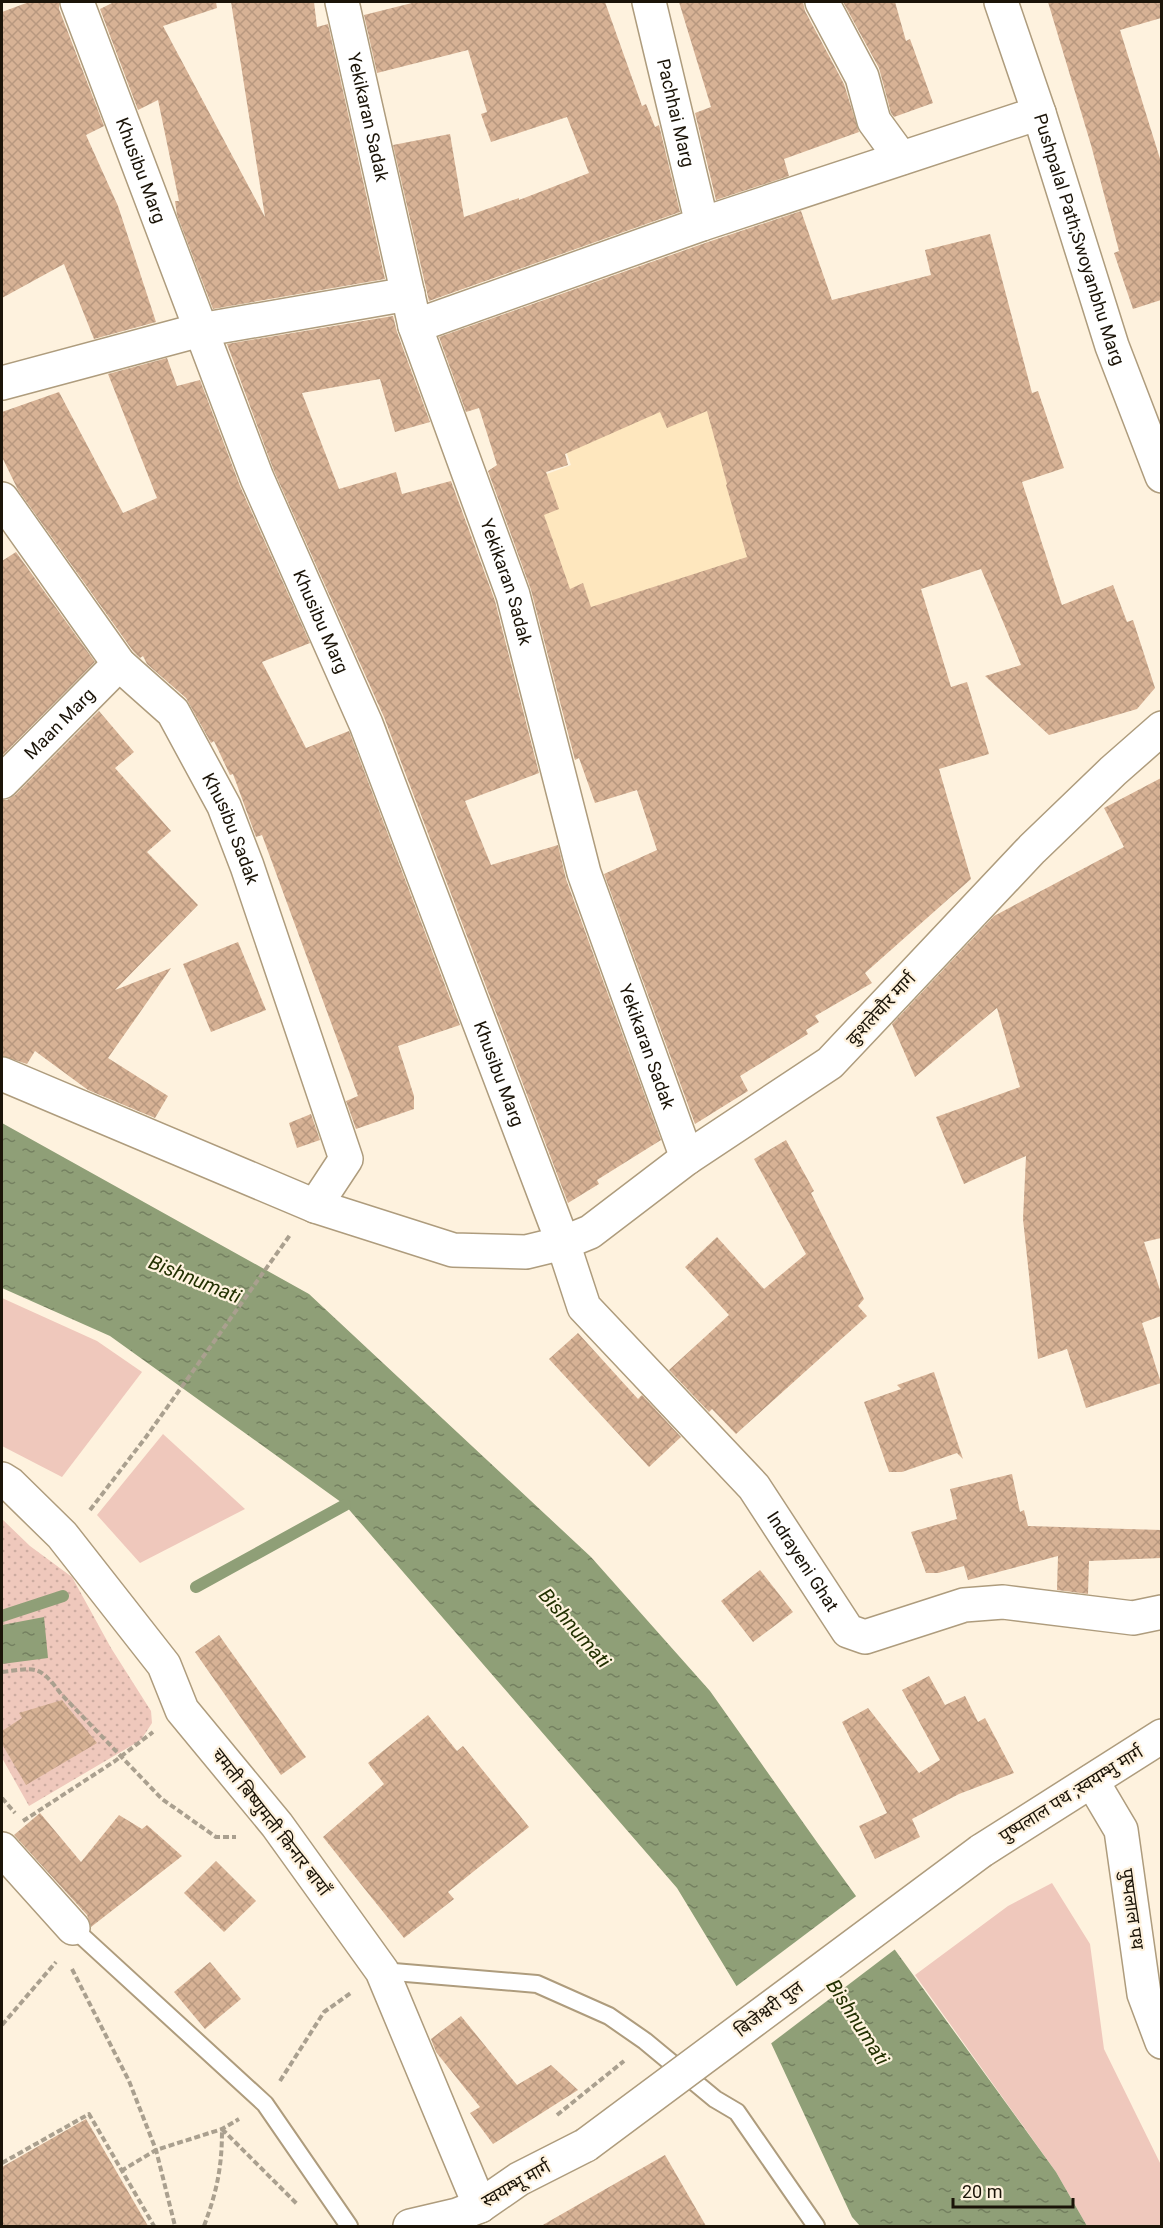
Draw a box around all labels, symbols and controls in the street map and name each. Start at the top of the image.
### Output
street label: Yekikaran Sadak [344,50,393,184]
street label: Pachhai Marg [653,57,699,169]
street label: Pushpalal Path;Swoyanbhu Marg [1030,111,1129,368]
street label: Khusibu Marg [112,115,171,226]
street label: Yekikaran Sadak [476,516,537,648]
street label: Khusibu Marg [289,566,353,676]
street label: Maan Marg [20,684,99,763]
street label: Khusibu Sadak [198,769,264,888]
street label: कुशलेचौर मार्ग [842,967,922,1051]
street label: Yekikaran Sadak [615,981,680,1113]
street label: Khusibu Marg [470,1018,529,1129]
water label: Bishnumati [145,1250,245,1309]
street label: Indrayeni Ghat [763,1507,843,1615]
water label: Bishnumati [534,1583,616,1673]
street label: पुष्पलाल पथ ;स्वयम्भु मार्ग [995,1740,1148,1848]
street label: चमती बिष्णुमती किनार बायाँ [206,1744,336,1901]
street label: पुष्पलाल पथ [1114,1867,1149,1952]
water label: Bishnumati [821,1975,895,2070]
street label: बिजेश्वरी पुल [731,1976,809,2043]
street label: स्वयम्भू मार्ग [478,2155,556,2213]
scale bar [953,2171,1073,2209]
text: 20 m [962,2181,1002,2202]

